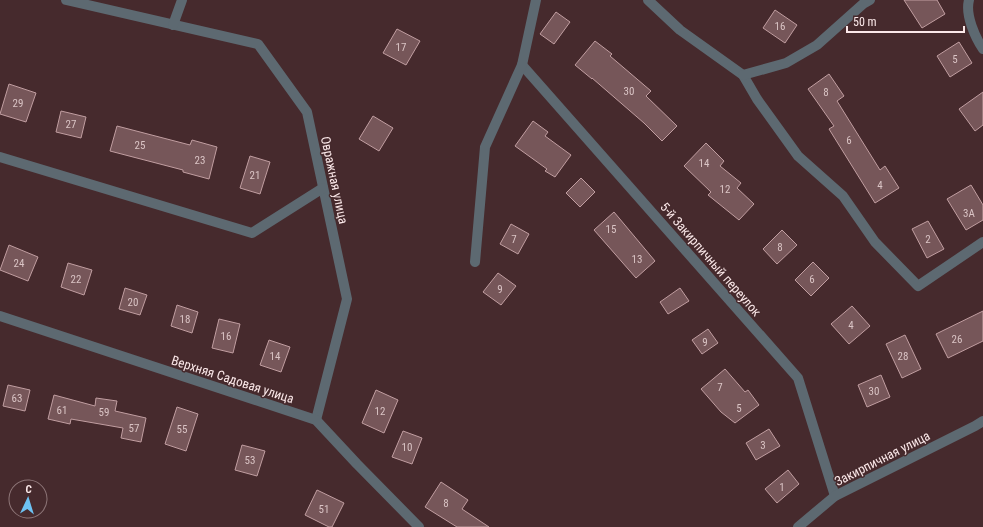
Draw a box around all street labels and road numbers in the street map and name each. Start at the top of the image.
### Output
street label: Овражная улица [318,135,351,225]
street label: 5-й Закирпичный переулок [657,199,765,320]
street label: Верхняя Садовая улица [170,353,296,406]
street label: Закирпичная улица [832,428,933,489]

